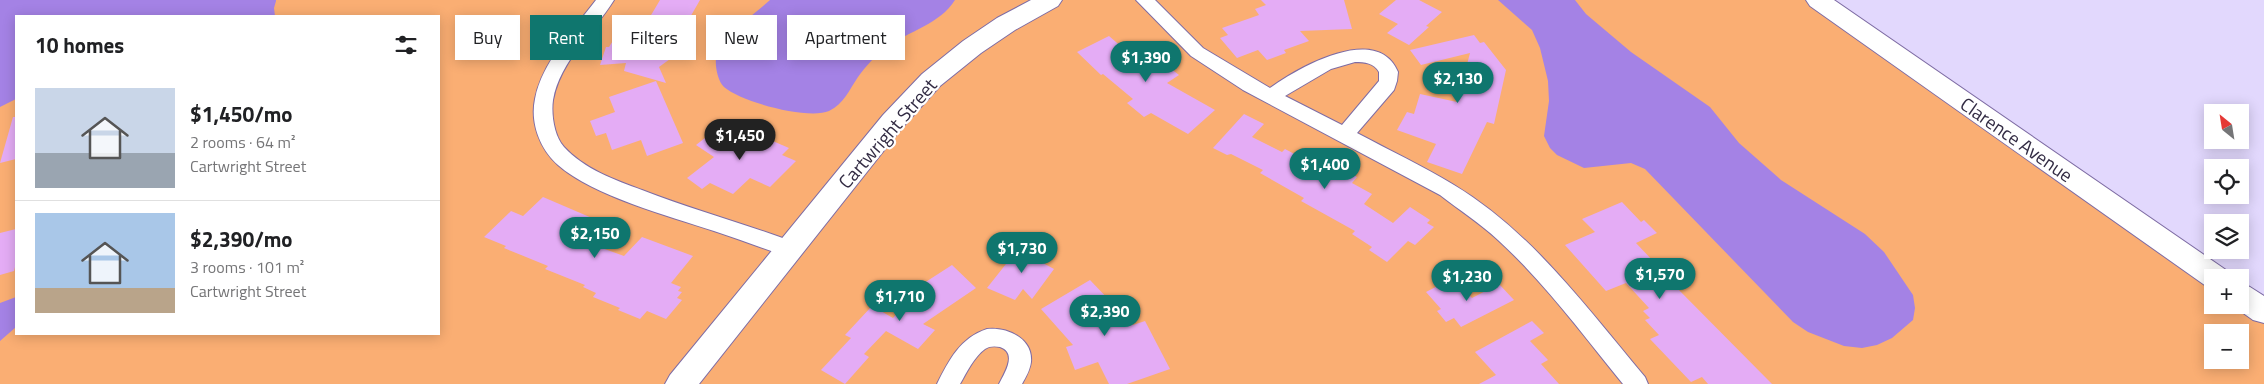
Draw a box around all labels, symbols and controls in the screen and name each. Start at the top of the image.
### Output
chip: Buy [455,15,520,60]
chip: Rent [530,15,602,60]
chip: Filters [612,15,696,60]
chip: New [706,15,777,60]
chip: Apartment [787,15,905,60]
text: 10 homes [35,29,124,61]
icon: filters [392,31,420,59]
pin: $1,390 [1105,41,1187,83]
text: $1,390 [1121,45,1171,69]
pin: $2,130 [1417,62,1499,104]
text: $2,130 [1433,66,1483,90]
street label: Cartwright Street [831,71,943,195]
street label: Clarence Avenue [1955,89,2079,189]
text: $1,450/mo [190,98,292,130]
north arrow [2204,104,2249,149]
map controls [2204,104,2249,369]
icon: home [75,108,135,168]
pin: $1,450 [699,119,781,161]
text: $1,450 [715,123,765,147]
text: 2 rooms · 64 m² [190,130,295,154]
pin: $1,400 [1284,148,1366,190]
text: $1,400 [1300,152,1350,176]
text: Cartwright Street [190,154,306,178]
button: locate [2204,159,2249,204]
button: layers [2204,214,2249,259]
pin: $2,150 [554,216,636,259]
text: $2,150 [570,221,620,245]
text: $2,390/mo [190,223,292,255]
pin: $1,730 [981,232,1063,274]
icon: home [75,233,135,293]
text: $1,730 [997,236,1047,260]
text: 3 rooms · 101 m² [190,255,304,279]
pin: $1,570 [1619,258,1701,300]
pin: $1,230 [1426,260,1508,302]
text: $1,570 [1635,262,1685,286]
text: $1,230 [1442,264,1492,288]
button: + [2204,269,2249,314]
text: Cartwright Street [190,279,306,303]
pin: $1,710 [859,280,941,322]
text: $1,710 [875,284,925,308]
pin: $2,390 [1064,294,1146,337]
text: $2,390 [1080,299,1130,323]
button: − [2204,324,2249,369]

